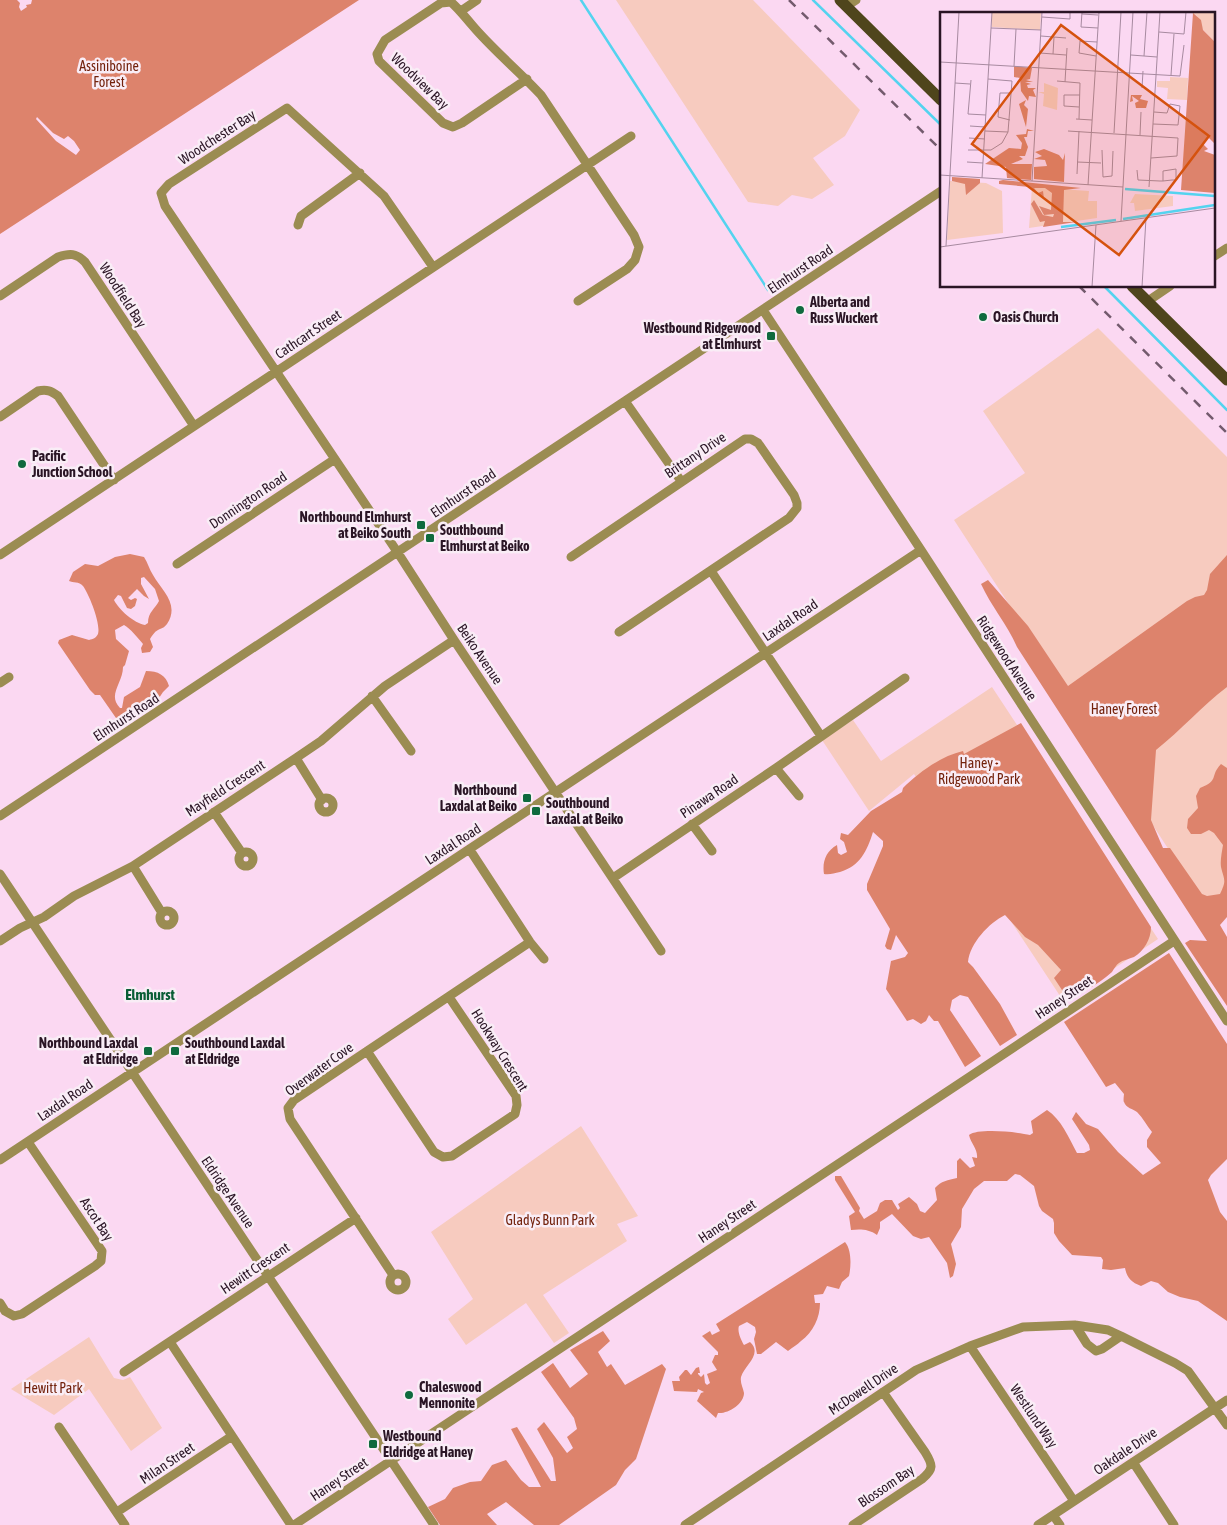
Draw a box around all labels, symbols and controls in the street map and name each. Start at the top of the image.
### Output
inset map [940,12,1214,288]
street label: Woodview Bay [388,50,452,113]
park label: Assiniboine Forest [79,58,139,90]
street label: Woodchester Bay [176,106,258,168]
street label: Elmhurst Road [764,241,836,297]
street label: Woodfield Bay [96,260,150,331]
place label: Alberta and Russ Wuckert [809,294,878,326]
marker: Alberta and Russ Wuckert [794,304,806,316]
street label: Cathcart Street [272,306,344,362]
place label: Oasis Church [993,309,1059,325]
marker: Oasis Church [977,311,989,323]
place label: Westbound Ridgewood at Elmhurst [643,320,761,352]
marker: Westbound Ridgewood at Elmhurst [765,330,777,342]
street label: Brittany Drive [661,429,729,481]
place label: Pacific Junction School [31,448,113,480]
marker: Pacific Junction School [16,458,28,470]
street label: Elmhurst Road [427,465,499,521]
street label: Donnington Road [206,468,290,532]
place label: Northbound Elmhurst at Beiko South [300,509,411,541]
marker: Northbound Elmhurst at Beiko South [415,519,427,531]
place label: Southbound Elmhurst at Beiko [440,522,530,554]
marker: Southbound Elmhurst at Beiko [424,532,436,544]
street label: Laxdal Road [759,596,821,644]
street label: Ridgewood Avenue [974,613,1040,703]
street label: Beiko Avenue [454,621,506,687]
street label: Elmhurst Road [90,690,162,744]
park label: Haney Forest [1091,701,1157,717]
park label: Haney - Ridgewood Park [938,755,1020,787]
street label: Mayfield Crescent [182,756,268,820]
street label: Pinawa Road [677,771,741,821]
place label: Northbound Laxdal at Beiko [440,782,517,814]
marker: Northbound Laxdal at Beiko [521,792,533,804]
place label: Southbound Laxdal at Beiko [546,795,624,827]
marker: Southbound Laxdal at Beiko [530,805,542,817]
street label: Laxdal Road [422,820,484,868]
street label: Haney Street [1032,972,1096,1022]
district label: Elmhurst [125,986,176,1003]
street label: Hookway Crescent [468,1006,532,1094]
place label: Northbound Laxdal at Eldridge [39,1035,138,1067]
place label: Southbound Laxdal at Eldridge [185,1035,285,1067]
street label: Overwater Cove [282,1039,356,1099]
marker: Northbound Laxdal at Eldridge [142,1045,154,1057]
marker: Southbound Laxdal at Eldridge [169,1045,181,1057]
street label: Laxdal Road [34,1076,96,1124]
street label: Eldridge Avenue [198,1153,258,1231]
street label: Ascot Bay [77,1194,117,1244]
street label: Haney Street [695,1196,759,1246]
park label: Gladys Bunn Park [505,1212,595,1228]
street label: Hewitt Crescent [217,1239,293,1297]
street label: McDowell Drive [825,1360,901,1418]
place label: Chaleswood Mennonite [419,1379,482,1411]
park label: Hewitt Park [23,1380,83,1396]
street label: Westlund Way [1007,1381,1061,1451]
marker: Chaleswood Mennonite [403,1389,415,1401]
street label: Oakdale Drive [1090,1424,1160,1478]
place label: Westbound Eldridge at Haney [382,1428,473,1460]
marker: Westbound Eldridge at Haney [367,1438,379,1450]
street label: Milan Street [137,1439,197,1487]
street label: Haney Street [307,1454,371,1504]
street label: Blossom Bay [855,1461,917,1511]

